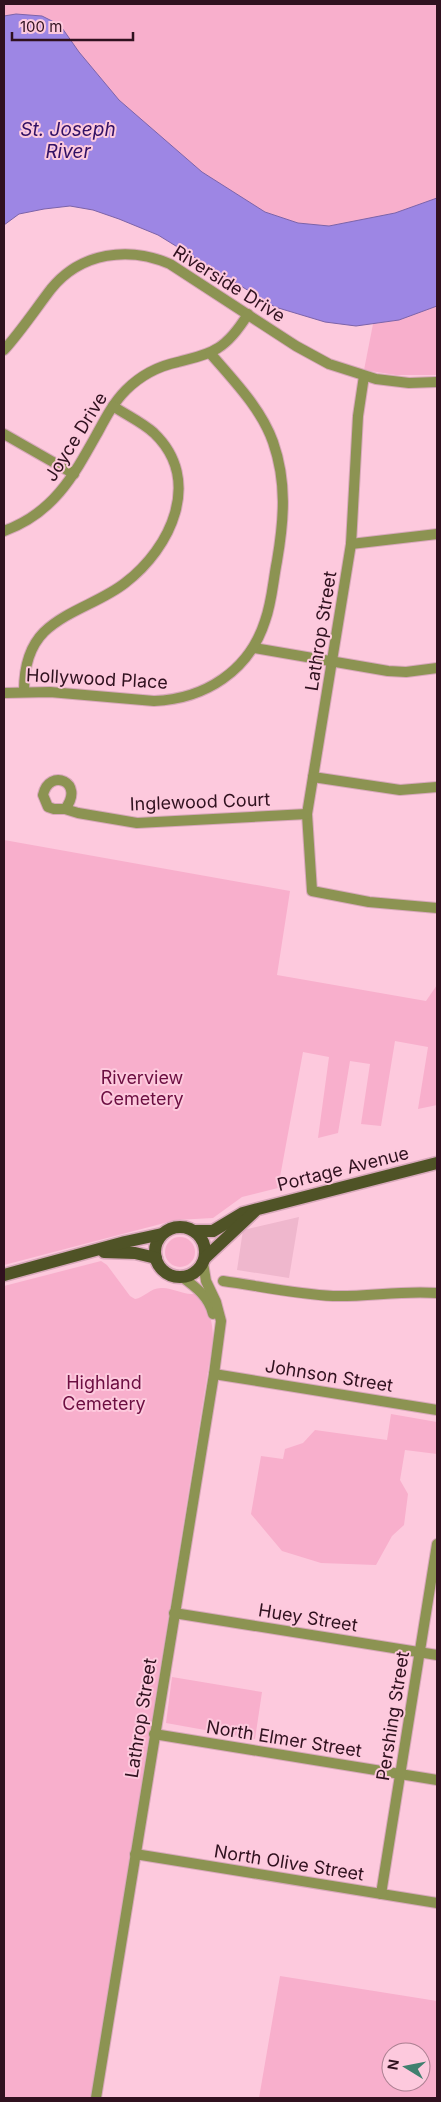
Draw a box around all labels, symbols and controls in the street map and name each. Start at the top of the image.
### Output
scale bar [12,10,134,42]
text: 100 m [20,17,62,36]
water label: St. Joseph River [20,118,116,163]
street label: Riverside Drive [169,241,289,326]
street label: Joyce Drive [40,388,111,485]
street label: Lathrop Street [301,569,340,692]
street label: Hollywood Place [26,664,168,693]
street label: Inglewood Court [129,789,271,814]
park label: Riverview Cemetery [100,1067,184,1109]
street label: Portage Avenue [275,1142,411,1195]
street label: Johnson Street [264,1355,395,1396]
park label: Highland Cemetery [62,1372,146,1414]
street label: Huey Street [257,1599,359,1636]
street label: Pershing Street [372,1650,413,1782]
street label: Lathrop Street [121,1656,160,1779]
street label: North Elmer Street [205,1716,363,1761]
street label: North Olive Street [213,1840,366,1885]
north arrow [381,2042,431,2092]
text: N [383,2058,402,2071]

